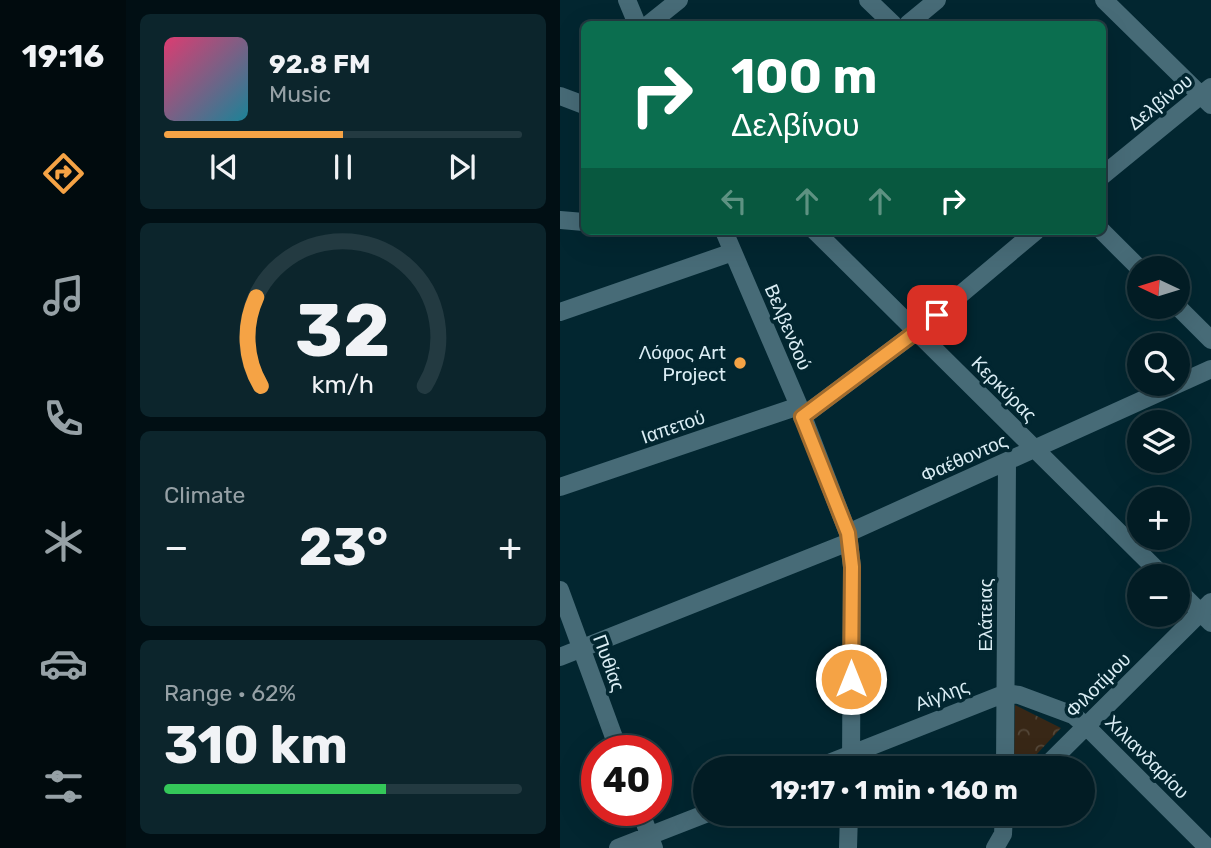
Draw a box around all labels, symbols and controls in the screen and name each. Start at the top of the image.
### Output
text: 19:16 [22,37,104,75]
text: 100 m [731,47,877,105]
text: 92.8 FM [269,49,371,80]
icon: right [616,49,707,140]
street label: Δελβίνου [1123,69,1197,135]
text: Music [269,80,331,108]
text: Δελβίνου [731,106,859,144]
icon: previous [205,148,243,186]
icon: pause [324,148,362,186]
icon: next [443,148,481,186]
icon: directions [39,149,88,198]
icon: left [715,182,753,220]
icon: ahead [788,182,826,220]
icon: ahead [861,182,899,220]
icon: right [934,182,972,220]
north arrow [1127,256,1190,318]
map controls [1127,256,1190,627]
icon: music [39,271,88,320]
street label: Βελβενδού [760,281,816,373]
pin [907,285,967,345]
text: 32 [295,288,391,374]
icon: arrive [918,296,956,334]
button: search [1127,333,1190,396]
place label: Λόφος Art Project [639,341,727,386]
street label: Κερκύρας [967,352,1041,426]
marker: Λόφος Art Project [732,355,748,371]
text: km/h [312,370,374,399]
icon: phone [39,394,88,443]
street label: Ιαπετού [638,405,708,449]
button: layers [1127,410,1190,473]
street label: Φαέθοντος [917,429,1011,487]
text: Climate [164,481,245,509]
button: + [1127,487,1190,550]
text: 23° [299,516,388,578]
icon: climate [39,517,88,566]
text: − [164,524,189,570]
text: + [498,524,522,570]
button: − [1127,564,1190,627]
street label: Ελάτειας [974,578,997,652]
street label: Πυθίας [588,631,630,695]
icon: car [39,639,88,688]
position arrow [814,642,888,716]
street label: Φιλοτίμου [1061,648,1135,722]
street label: Αίγλης [912,674,972,716]
text: Range · 62% [164,679,296,707]
street label: Χιλιανδαρίου [1100,710,1194,804]
text: 310 km [164,714,348,776]
speed limit sign: 40 [581,735,672,826]
icon: filters [39,762,88,811]
text: 19:17 · 1 min · 160 m [770,775,1018,806]

